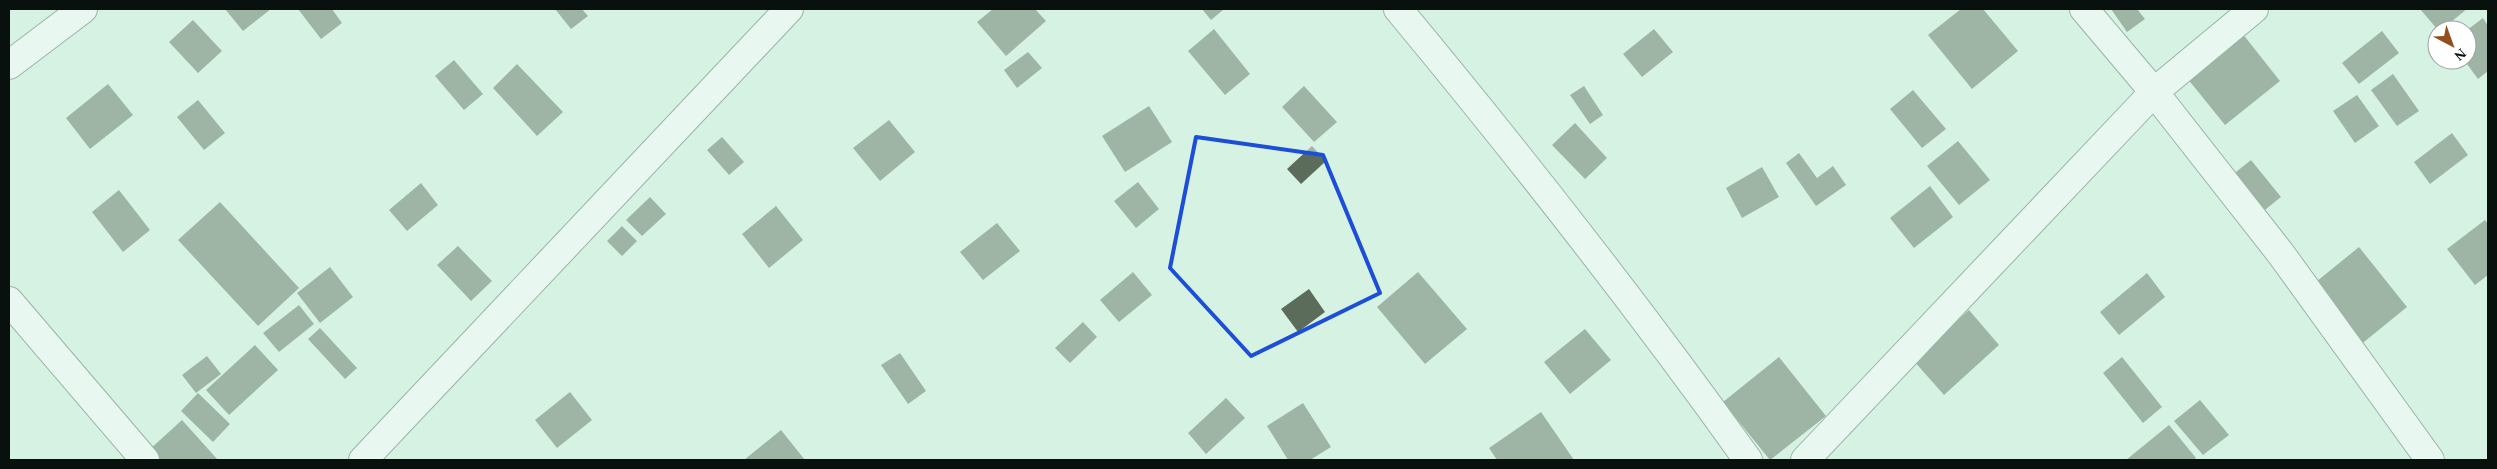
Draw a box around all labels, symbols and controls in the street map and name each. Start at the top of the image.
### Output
north arrow [2427,20,2477,70]
text: N [2451,45,2469,63]

